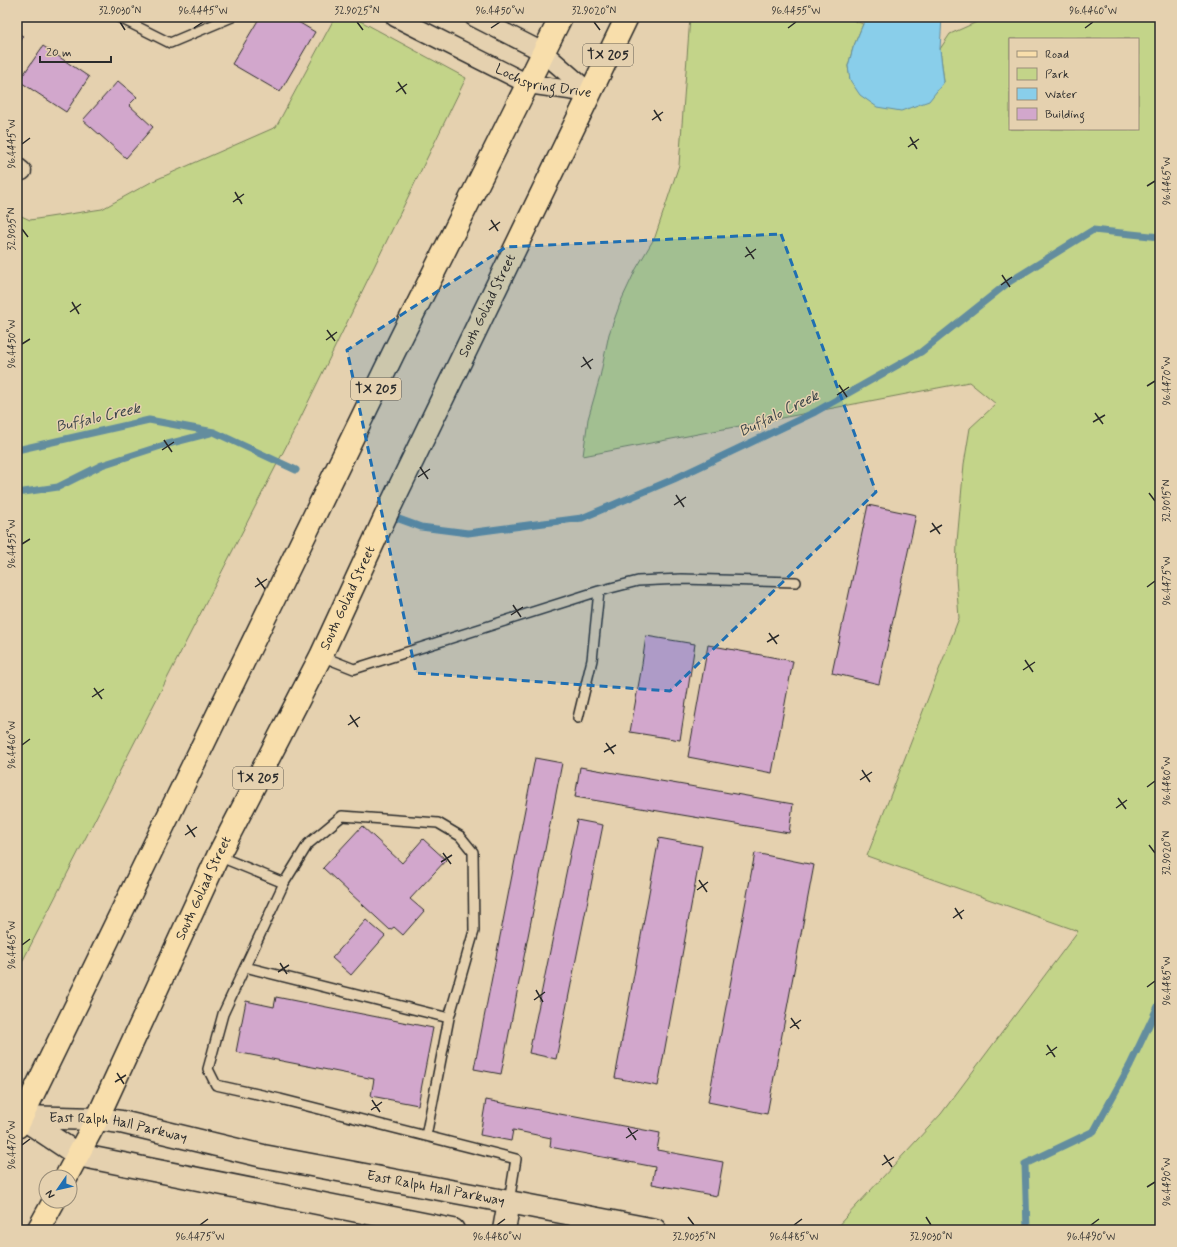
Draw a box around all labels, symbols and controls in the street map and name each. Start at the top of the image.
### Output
text: 32.9030°N [99,4,142,18]
text: 96.4445°W [178,4,228,18]
text: 32.9025°N [335,4,380,18]
text: 96.4450°W [476,4,524,18]
text: 32.9020°N [572,4,617,18]
text: 96.4455°W [772,4,820,18]
text: 96.4460°W [1069,4,1117,18]
scale bar [40,38,111,64]
legend [1009,38,1139,130]
road number: TX 205 [583,44,633,66]
text: 20 m [46,45,72,61]
text: Road [1045,47,1069,63]
street label: Lochspring Drive [492,60,593,102]
text: Park [1045,67,1069,83]
text: Water [1045,87,1077,103]
text: Building [1045,107,1085,124]
text: 96.4445°W [5,119,19,169]
text: 96.4465°W [1160,157,1174,205]
text: 32.9035°N [5,207,19,250]
street label: South Goliad Street [455,251,520,360]
text: 96.4450°W [5,320,19,368]
text: 96.4470°W [1160,357,1174,405]
road number: TX 205 [351,378,401,400]
water label: Buffalo Creek [736,386,823,442]
water label: Buffalo Creek [54,398,144,437]
text: 32.9015°N [1160,479,1174,522]
text: 96.4455°W [5,520,19,568]
street label: South Goliad Street [316,543,380,653]
text: 96.4475°W [1160,557,1174,605]
text: 96.4460°W [5,721,19,769]
text: 96.4480°W [1160,757,1174,805]
road number: TX 205 [233,767,283,789]
text: 32.9020°N [1160,830,1174,875]
street label: South Goliad Street [172,833,236,943]
text: 96.4465°W [5,921,19,969]
text: 96.4485°W [1160,957,1174,1005]
street label: East Ralph Hall Parkway [49,1109,189,1147]
text: 96.4470°W [5,1121,19,1169]
text: 96.4490°W [1160,1158,1174,1206]
street label: East Ralph Hall Parkway [365,1167,506,1210]
north arrow [38,1169,78,1209]
text: N [43,1187,58,1201]
text: 96.4475°W [176,1230,224,1244]
text: 96.4480°W [473,1230,521,1244]
text: 32.9035°N [673,1230,716,1244]
text: 96.4485°W [770,1230,818,1244]
text: 32.9030°N [910,1230,953,1244]
text: 96.4490°W [1067,1230,1115,1244]

